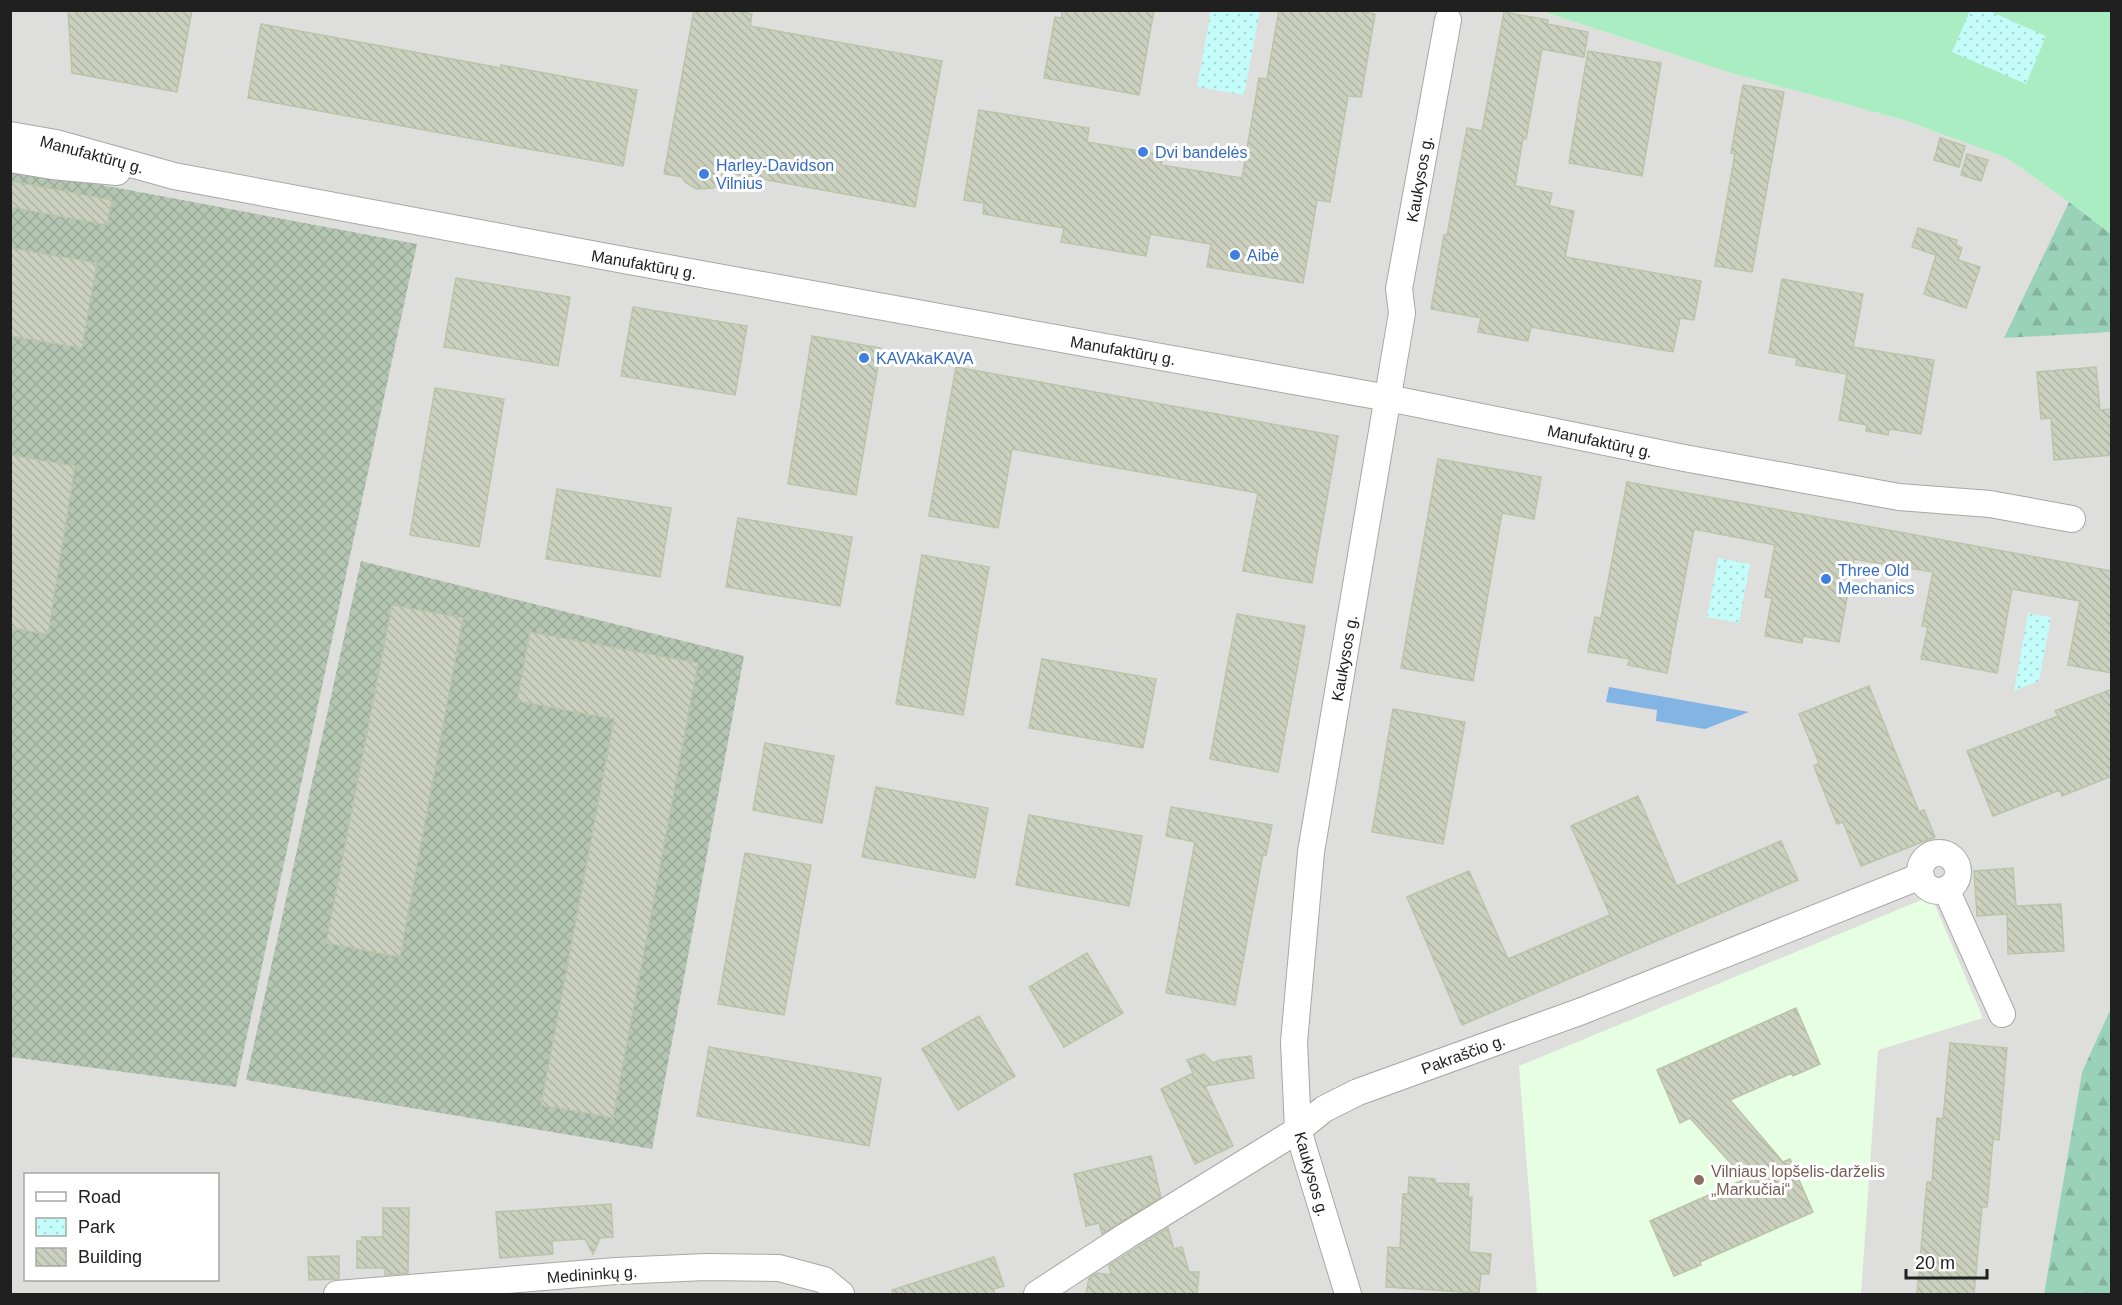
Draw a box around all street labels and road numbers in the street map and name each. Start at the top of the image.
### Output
street label: Manufaktūrų g. [38,132,146,177]
street label: Kaukysos g. [1404,135,1435,223]
street label: Manufaktūrų g. [590,247,698,282]
street label: Manufaktūrų g. [1069,333,1177,368]
street label: Manufaktūrų g. [1546,422,1654,461]
street label: Kaukysos g. [1329,614,1360,702]
street label: Pakraščio g. [1419,1031,1507,1078]
street label: Kaukysos g. [1291,1130,1332,1218]
street label: Medininkų g. [546,1263,638,1286]

